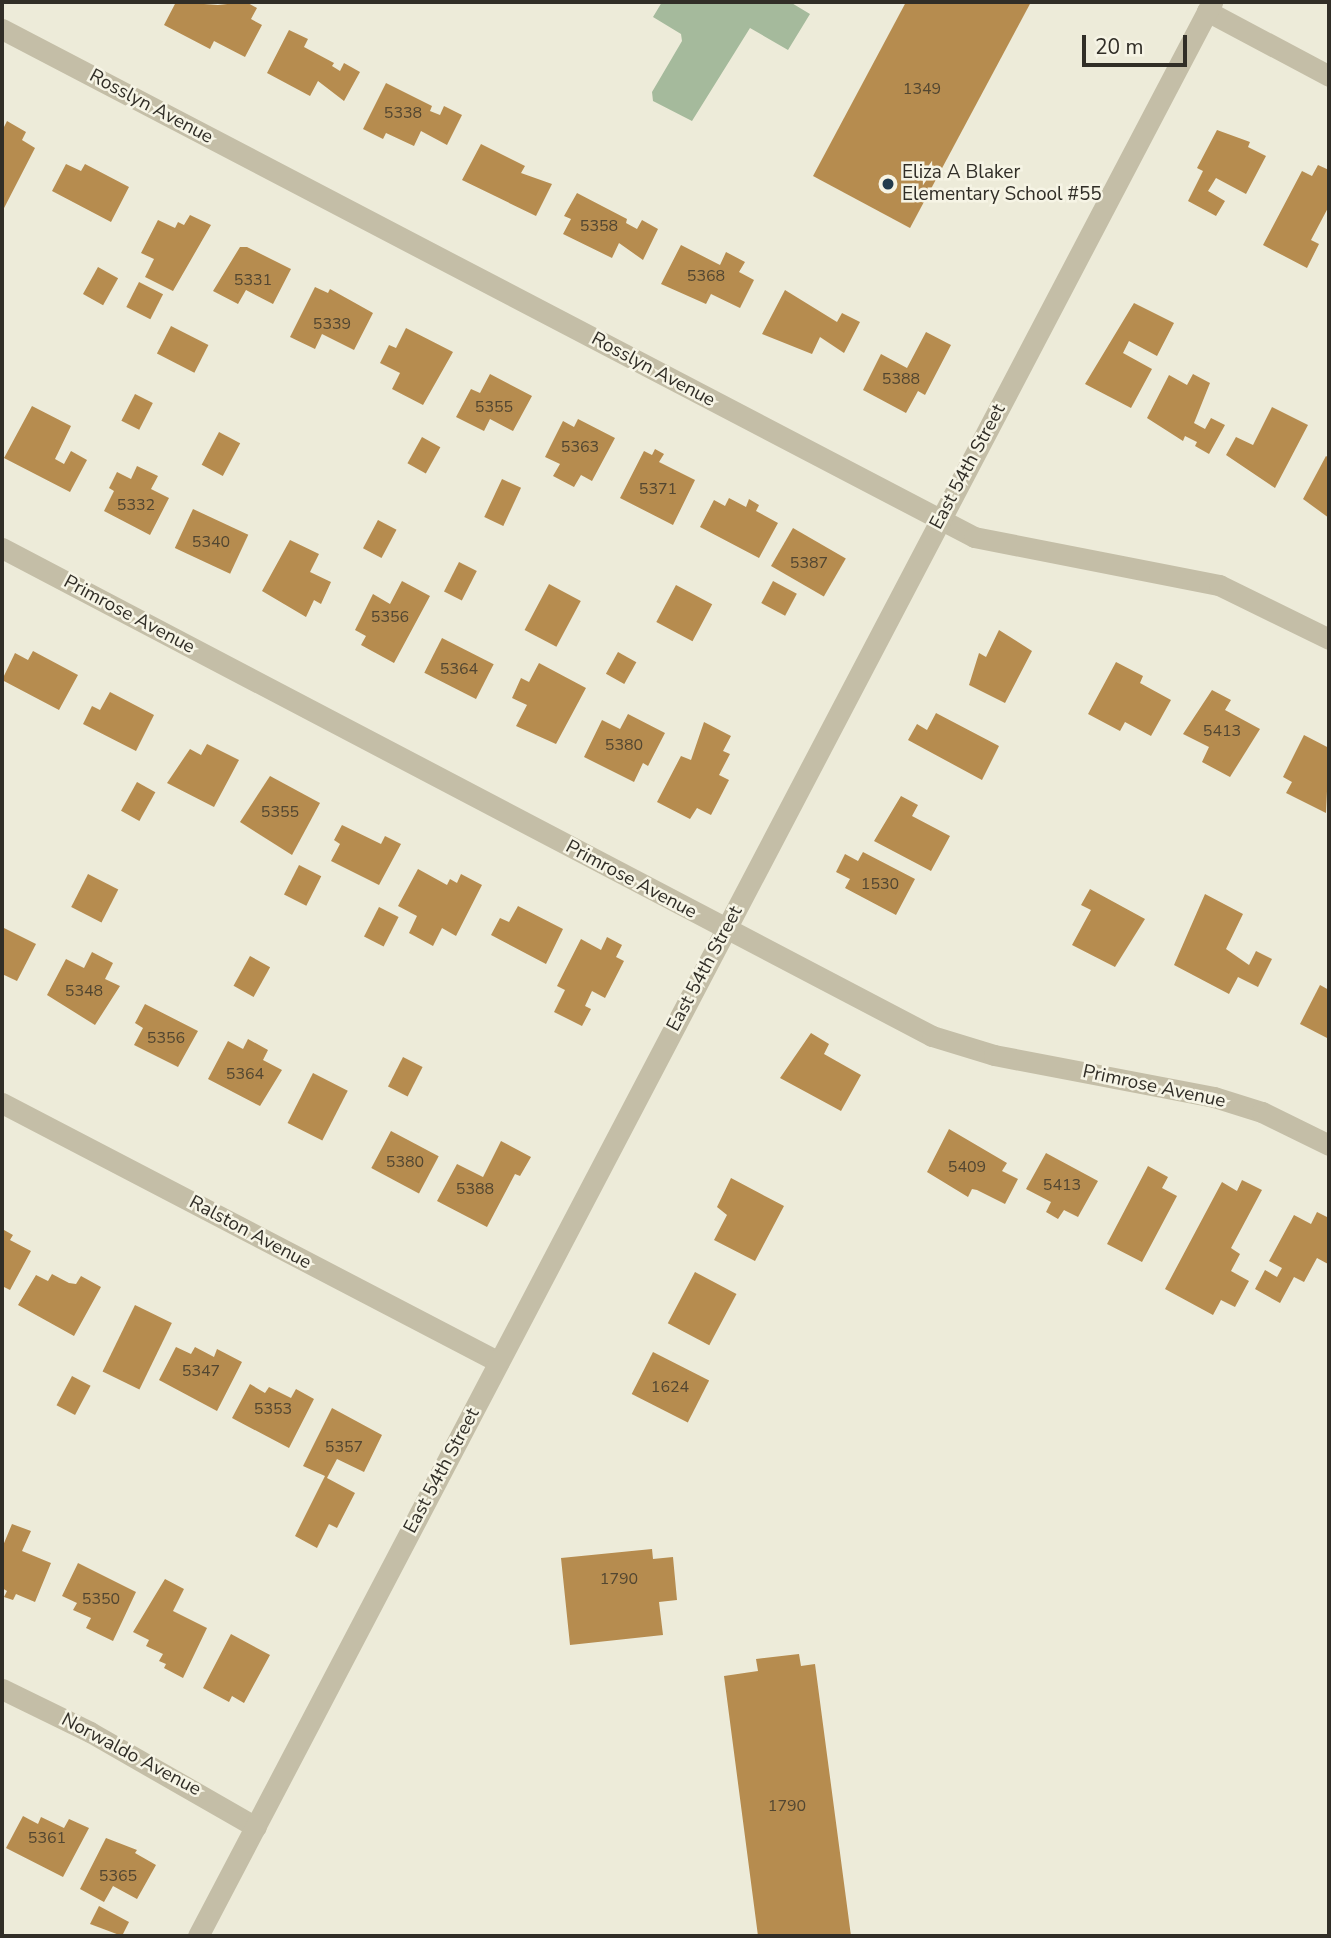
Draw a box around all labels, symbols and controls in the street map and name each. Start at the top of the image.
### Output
scale bar [1086,21,1191,65]
text: 20 m [1095,33,1144,61]
street label: Rosslyn Avenue [85,65,217,149]
house number: 1349 [903,79,941,99]
house number: 5338 [384,103,422,123]
place label: Eliza A Blaker Elementary School #55 [902,162,1102,206]
marker: Eliza A Blaker Elementary School #55 [880,176,896,192]
house number: 5358 [580,216,618,236]
house number: 5368 [687,266,725,286]
house number: 5331 [234,270,272,290]
house number: 5339 [313,314,351,334]
street label: Rosslyn Avenue [587,328,719,412]
house number: 5388 [882,369,920,389]
house number: 5355 [475,397,513,417]
street label: East 54th Street [925,400,1011,534]
house number: 5363 [561,437,599,457]
house number: 5371 [639,479,677,499]
house number: 5332 [117,495,155,515]
house number: 5340 [192,532,230,552]
house number: 5387 [790,553,828,573]
street label: Primrose Avenue [59,571,199,659]
house number: 5356 [371,607,409,627]
house number: 5364 [440,659,478,679]
house number: 5413 [1203,721,1241,741]
house number: 5380 [605,735,643,755]
house number: 5355 [261,802,299,822]
street label: Primrose Avenue [561,836,701,924]
house number: 1530 [861,874,899,894]
street label: East 54th Street [662,902,748,1036]
house number: 5348 [65,981,103,1001]
house number: 5356 [147,1028,185,1048]
street label: Primrose Avenue [1081,1061,1227,1113]
house number: 5364 [226,1064,264,1084]
house number: 5380 [386,1152,424,1172]
house number: 5409 [948,1157,986,1177]
house number: 5413 [1043,1175,1081,1195]
house number: 5388 [456,1179,494,1199]
street label: Ralston Avenue [185,1191,315,1275]
house number: 5347 [182,1361,220,1381]
house number: 1624 [651,1377,689,1397]
house number: 5353 [254,1399,292,1419]
street label: East 54th Street [399,1404,485,1538]
house number: 5357 [325,1437,363,1457]
house number: 1790 [600,1569,638,1589]
house number: 5350 [82,1589,120,1609]
street label: Norwaldo Avenue [57,1709,205,1801]
house number: 1790 [768,1796,806,1816]
house number: 5361 [28,1828,66,1848]
house number: 5365 [99,1866,137,1886]

